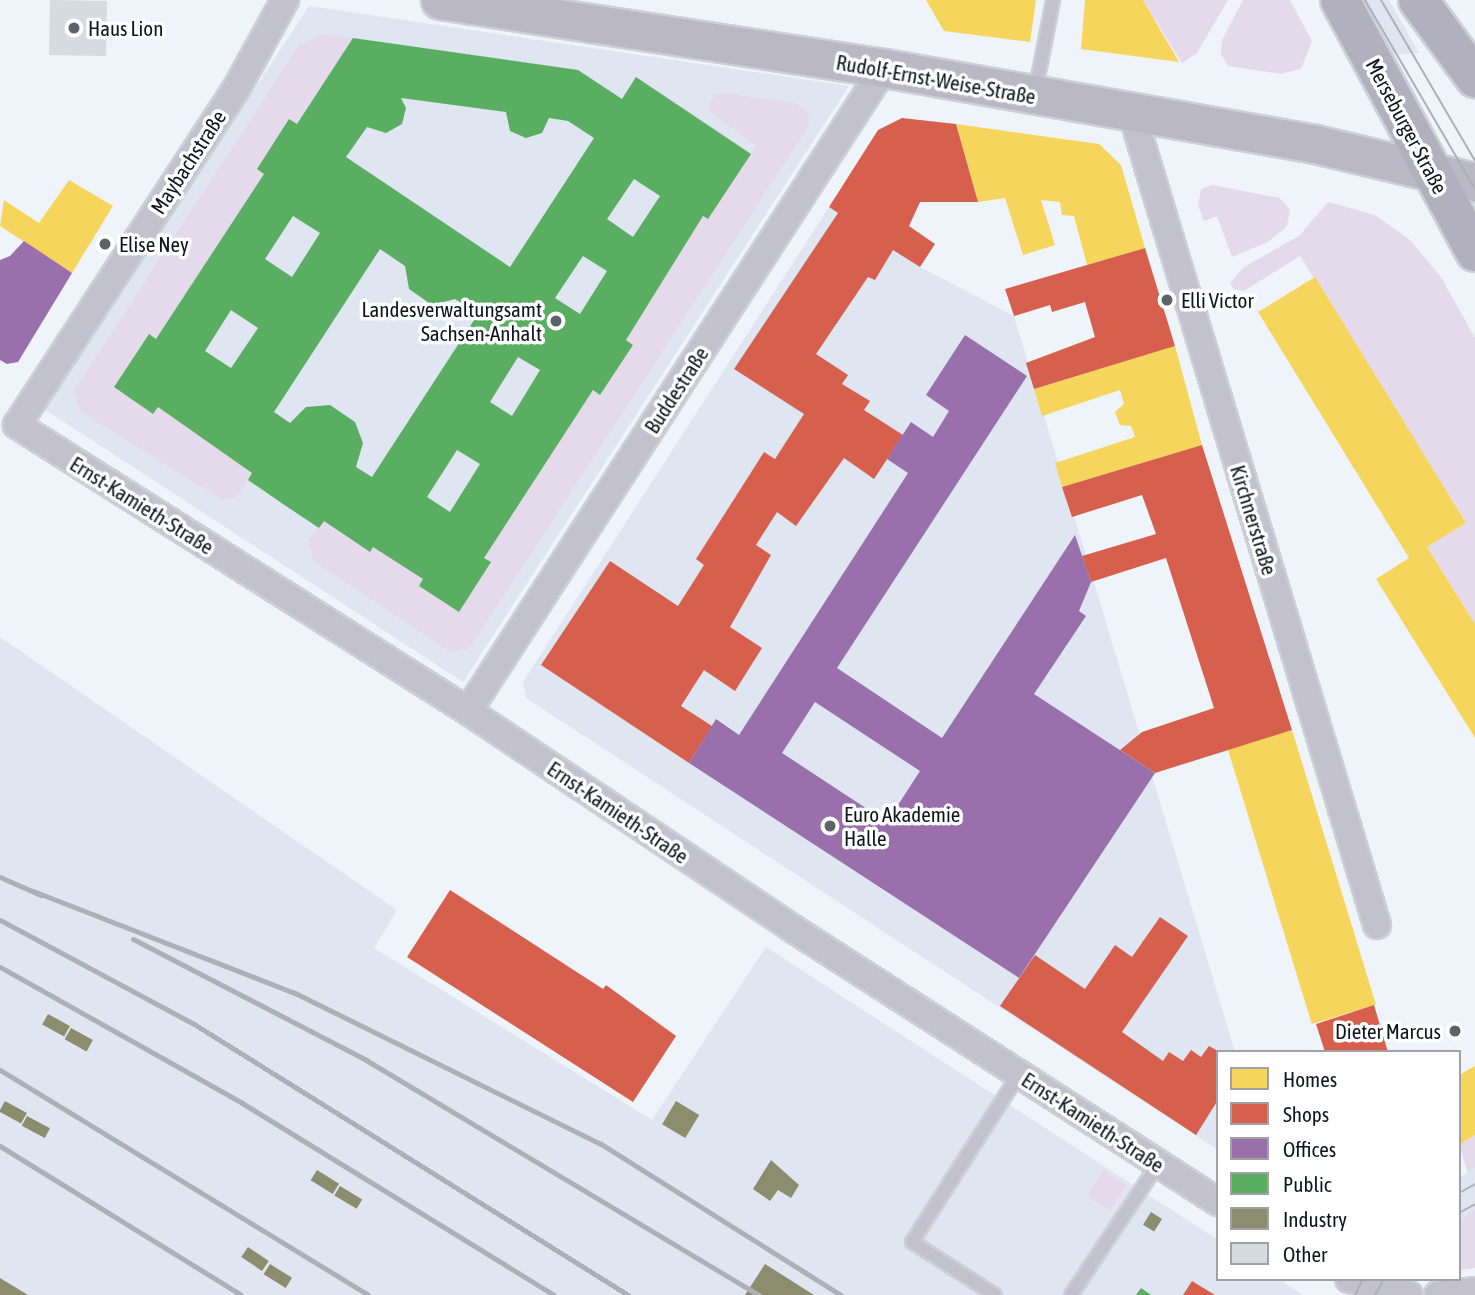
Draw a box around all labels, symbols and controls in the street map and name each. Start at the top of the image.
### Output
place label: Haus Lion [88,15,163,41]
marker: Haus Lion [66,20,82,36]
street label: Rudolf-Ernst-Weise-Straße [834,49,1038,109]
street label: Merseburger Straße [1361,54,1453,198]
street label: Maybachstraße [145,105,231,219]
place label: Elise Ney [119,231,189,257]
marker: Elise Ney [97,236,113,252]
place label: Elli Victor [1181,287,1254,313]
marker: Elli Victor [1159,292,1175,308]
place label: Landesverwaltungsamt Sachsen-Anhalt [361,296,542,346]
marker: Landesverwaltungsamt Sachsen-Anhalt [548,313,564,329]
street label: Buddestraße [639,342,713,438]
street label: Ernst-Kamieth-Straße [66,451,218,559]
street label: Kirchnerstraße [1225,462,1283,578]
street label: Ernst-Kamieth-Straße [543,756,693,868]
place label: Euro Akademie Halle [844,801,960,851]
marker: Euro Akademie Halle [822,818,838,834]
place label: Dieter Marcus [1335,1018,1441,1044]
marker: Dieter Marcus [1447,1023,1463,1039]
legend [1216,1050,1461,1281]
street label: Ernst-Kamieth-Straße [1017,1067,1169,1177]
text: Homes [1283,1067,1337,1091]
text: Shops [1283,1102,1329,1126]
text: Offices [1283,1137,1336,1161]
text: Public [1283,1172,1332,1196]
text: Industry [1283,1207,1347,1231]
text: Other [1283,1242,1327,1266]

